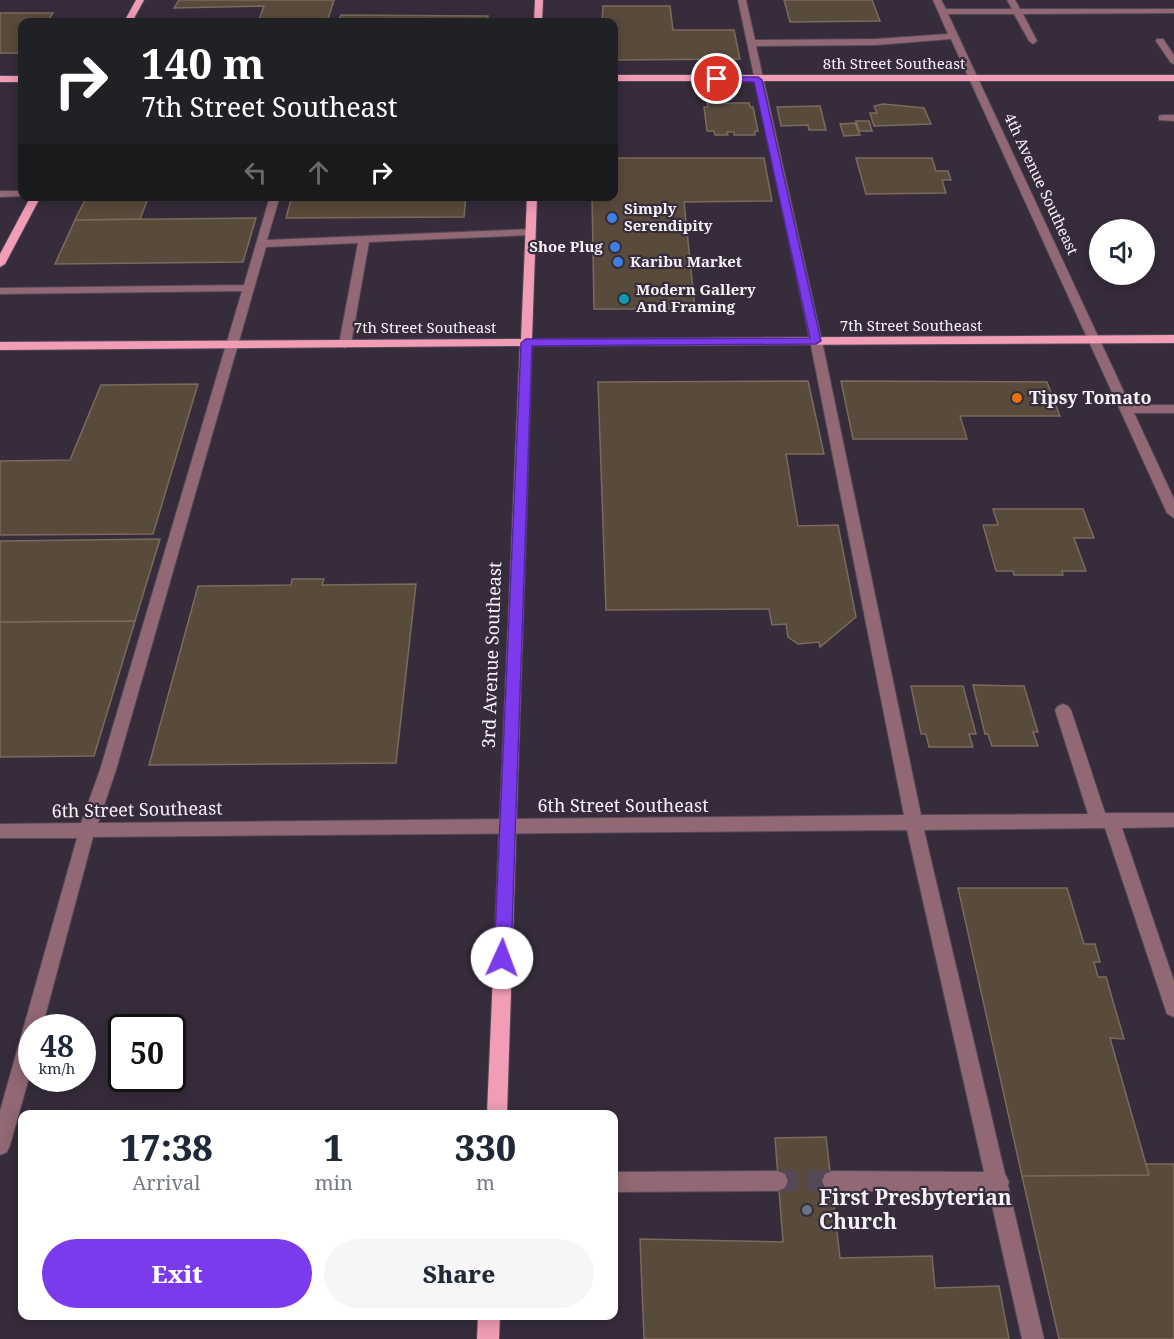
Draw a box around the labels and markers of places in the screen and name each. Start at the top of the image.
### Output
pin [691,53,742,104]
place label: Simply Serendipity [624,198,713,235]
marker: Simply Serendipity [605,211,619,225]
place label: Shoe Plug [529,236,604,256]
marker: Shoe Plug [608,240,622,254]
place label: Karibu Market [630,251,742,271]
marker: Karibu Market [611,255,625,269]
place label: Modern Gallery And Framing [636,279,756,316]
marker: Modern Gallery And Framing [617,292,631,306]
place label: Tipsy Tomato [1029,385,1151,409]
marker: Tipsy Tomato [1010,391,1024,405]
place label: First Presbyterian Church [819,1183,1012,1235]
marker: First Presbyterian Church [800,1203,814,1217]

